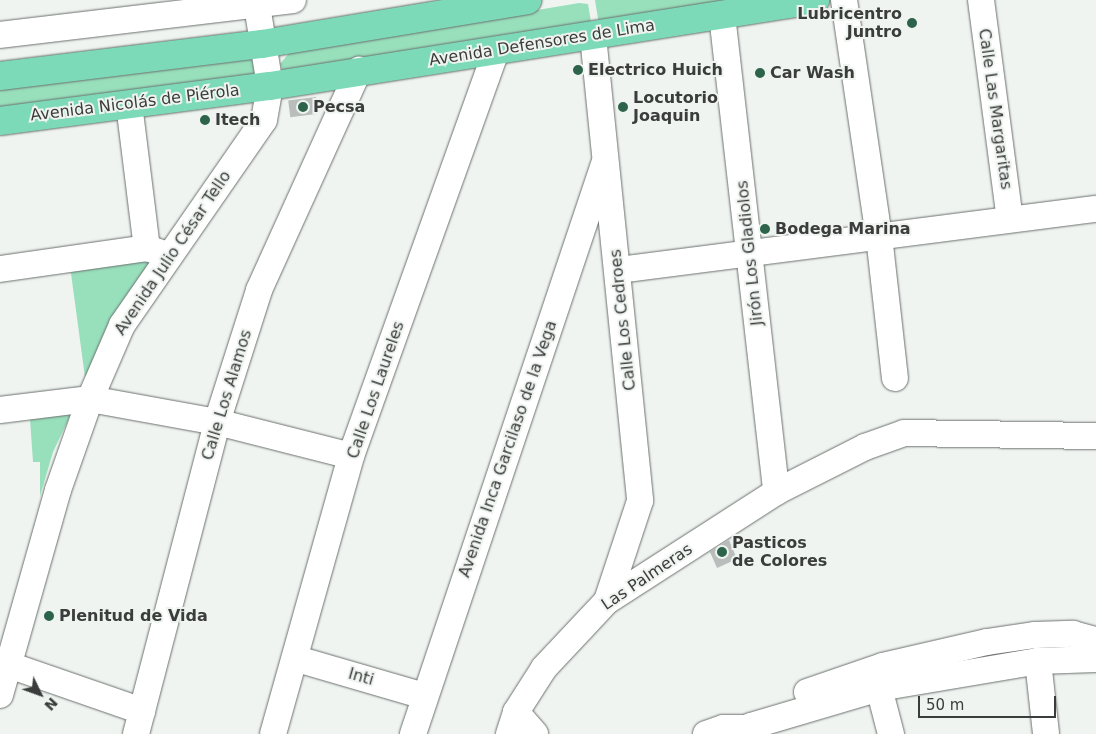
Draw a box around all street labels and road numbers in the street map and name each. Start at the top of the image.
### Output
street label: Avenida Defensores de Lima [428,16,656,70]
street label: Calle Las Margaritas [974,27,1016,191]
street label: Avenida Nicolás de Piérola [29,81,241,125]
street label: Avenida Julio César Tello [111,167,235,339]
street label: Jirón Los Gladiolos [733,179,767,327]
street label: Calle Los Cedroes [606,248,640,392]
street label: Avenida Inca Garcilaso de la Vega [455,318,561,580]
street label: Calle Los Laureles [343,319,409,461]
street label: Calle Los Alamos [198,327,256,463]
street label: Las Palmeras [598,540,696,614]
street label: Inti [346,664,376,690]

